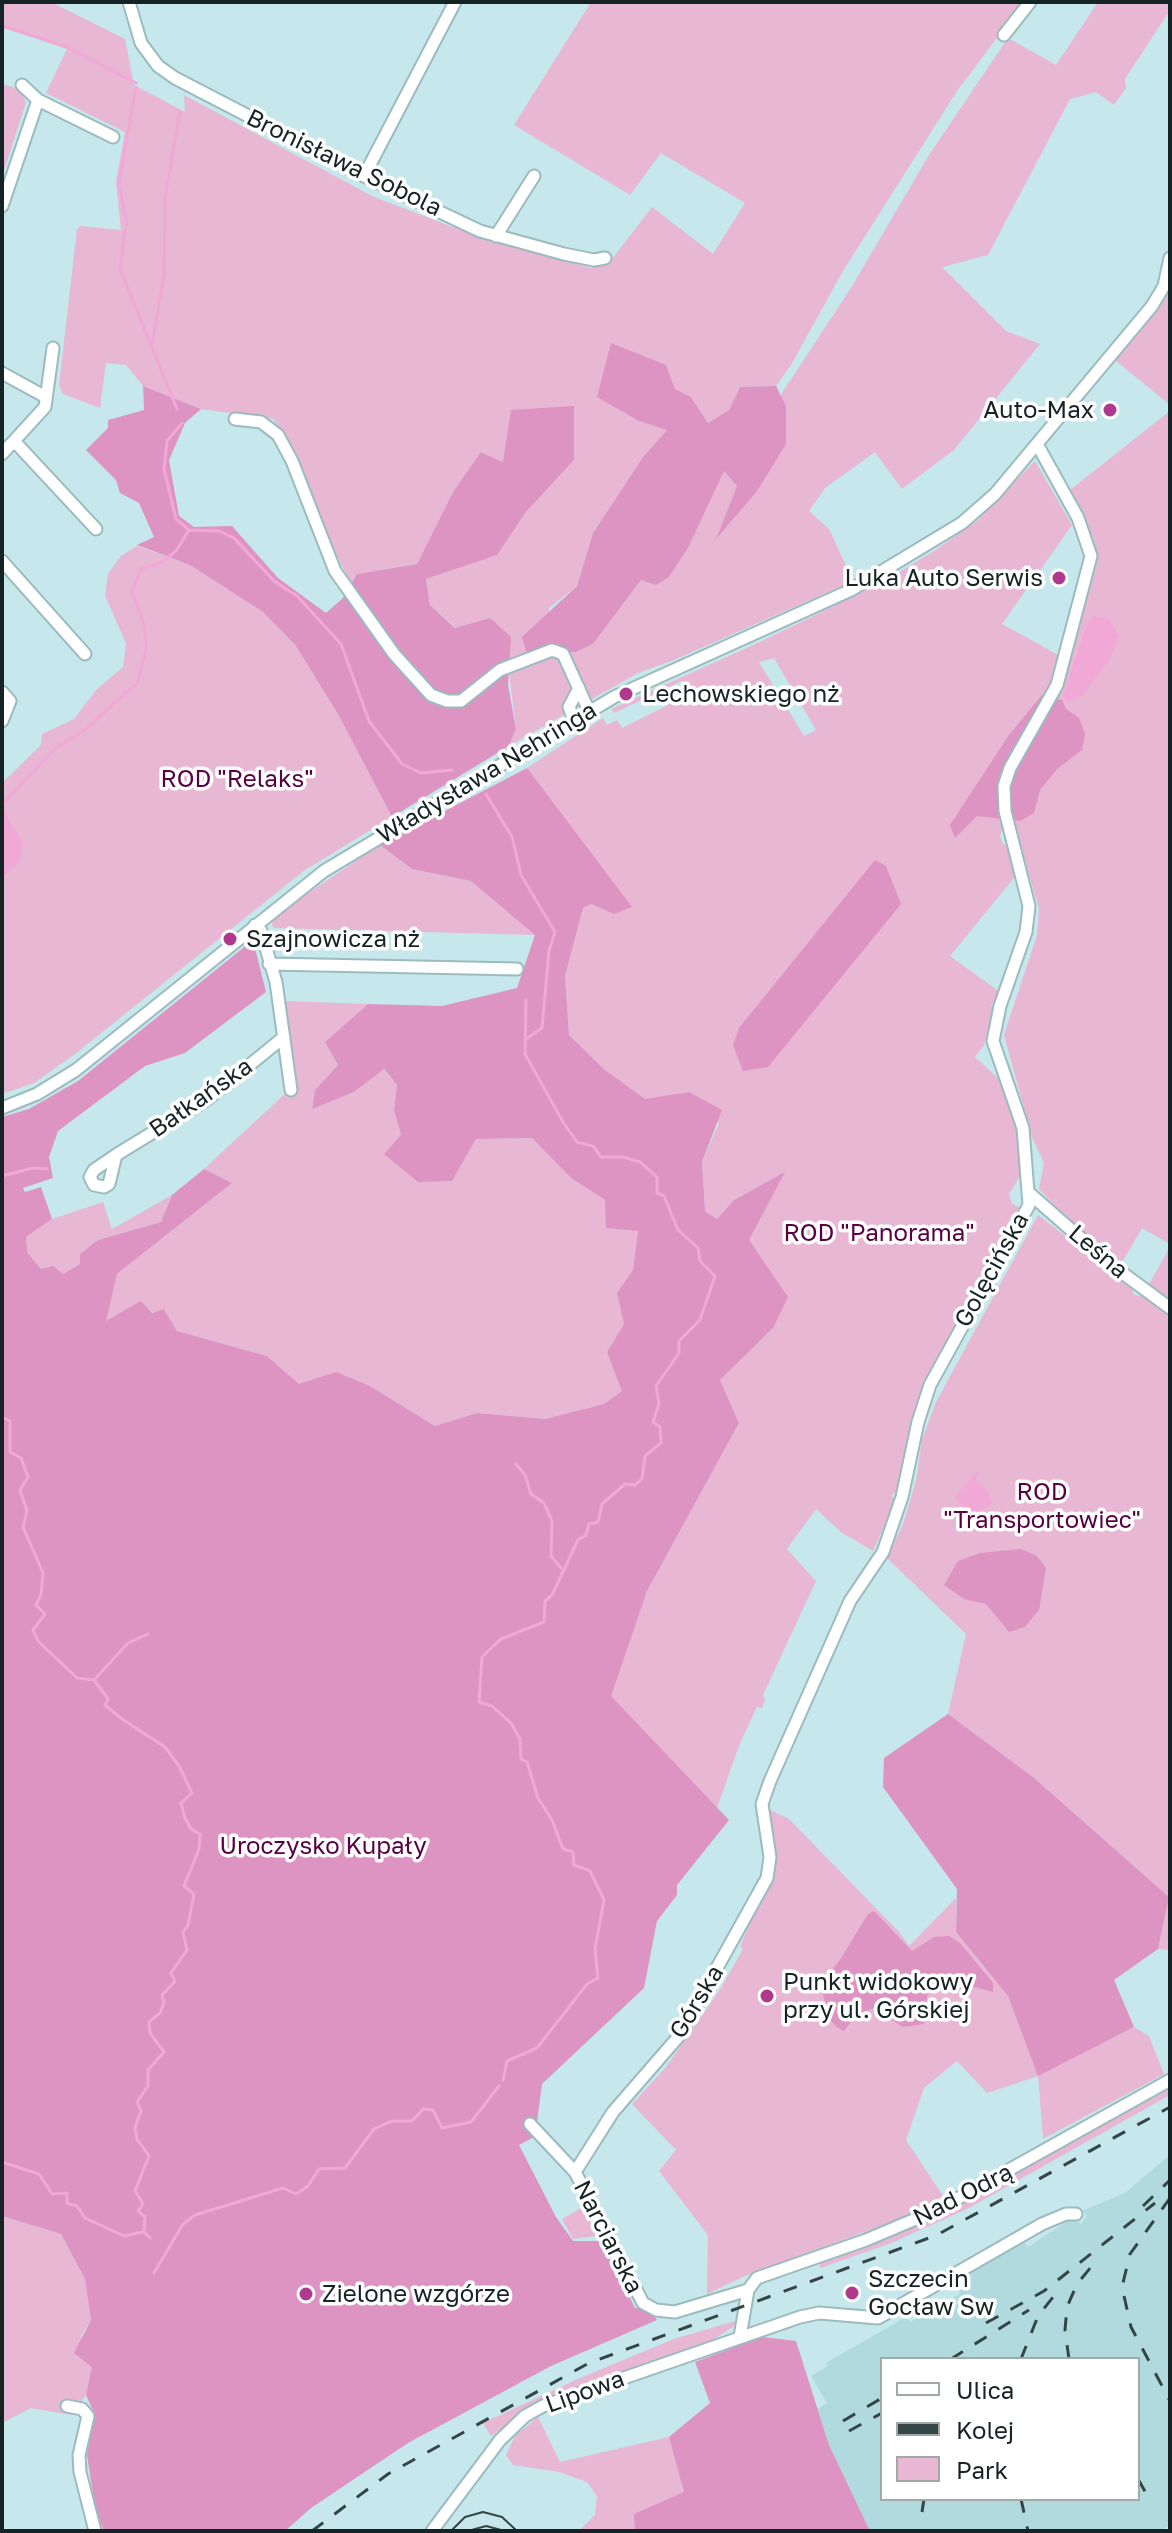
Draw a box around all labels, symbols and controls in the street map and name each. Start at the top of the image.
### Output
street label: Bronisława Sobola [242,103,446,223]
place label: Auto-Max [983,396,1094,424]
marker: Auto-Max [1101,401,1119,419]
place label: Luka Auto Serwis [845,564,1043,592]
marker: Luka Auto Serwis [1050,569,1068,587]
place label: Lechowskiego nż [642,680,840,708]
marker: Lechowskiego nż [617,685,635,703]
street label: Władysława Nehringa [372,696,602,850]
park label: ROD "Relaks" [160,765,314,793]
place label: Szajnowicza nż [246,925,420,953]
marker: Szajnowicza nż [221,930,239,948]
street label: Bałkańska [144,1052,258,1144]
street label: Golęcińska [949,1208,1035,1332]
park label: ROD "Panorama" [783,1219,975,1247]
street label: Leśna [1063,1219,1133,1285]
park label: ROD "Transportowiec" [943,1478,1141,1534]
park label: Uroczysko Kupały [219,1832,427,1860]
street label: Górska [664,1960,730,2044]
place label: Punkt widokowy przy ul. Górskiej [783,1968,973,2024]
marker: Punkt widokowy przy ul. Górskiej [758,1987,776,2005]
street label: Nad Odrą [908,2158,1018,2232]
street label: Narciarska [567,2176,649,2298]
place label: Szczecin Gocław Sw [868,2265,994,2321]
place label: Zielone wzgórze [322,2280,510,2308]
marker: Szczecin Gocław Sw [843,2284,861,2302]
marker: Zielone wzgórze [297,2285,315,2303]
legend [880,2357,1140,2501]
street label: Lipowa [542,2365,628,2419]
text: Ulica [956,2375,1014,2404]
text: Kolej [956,2415,1014,2444]
text: Park [956,2455,1008,2484]

